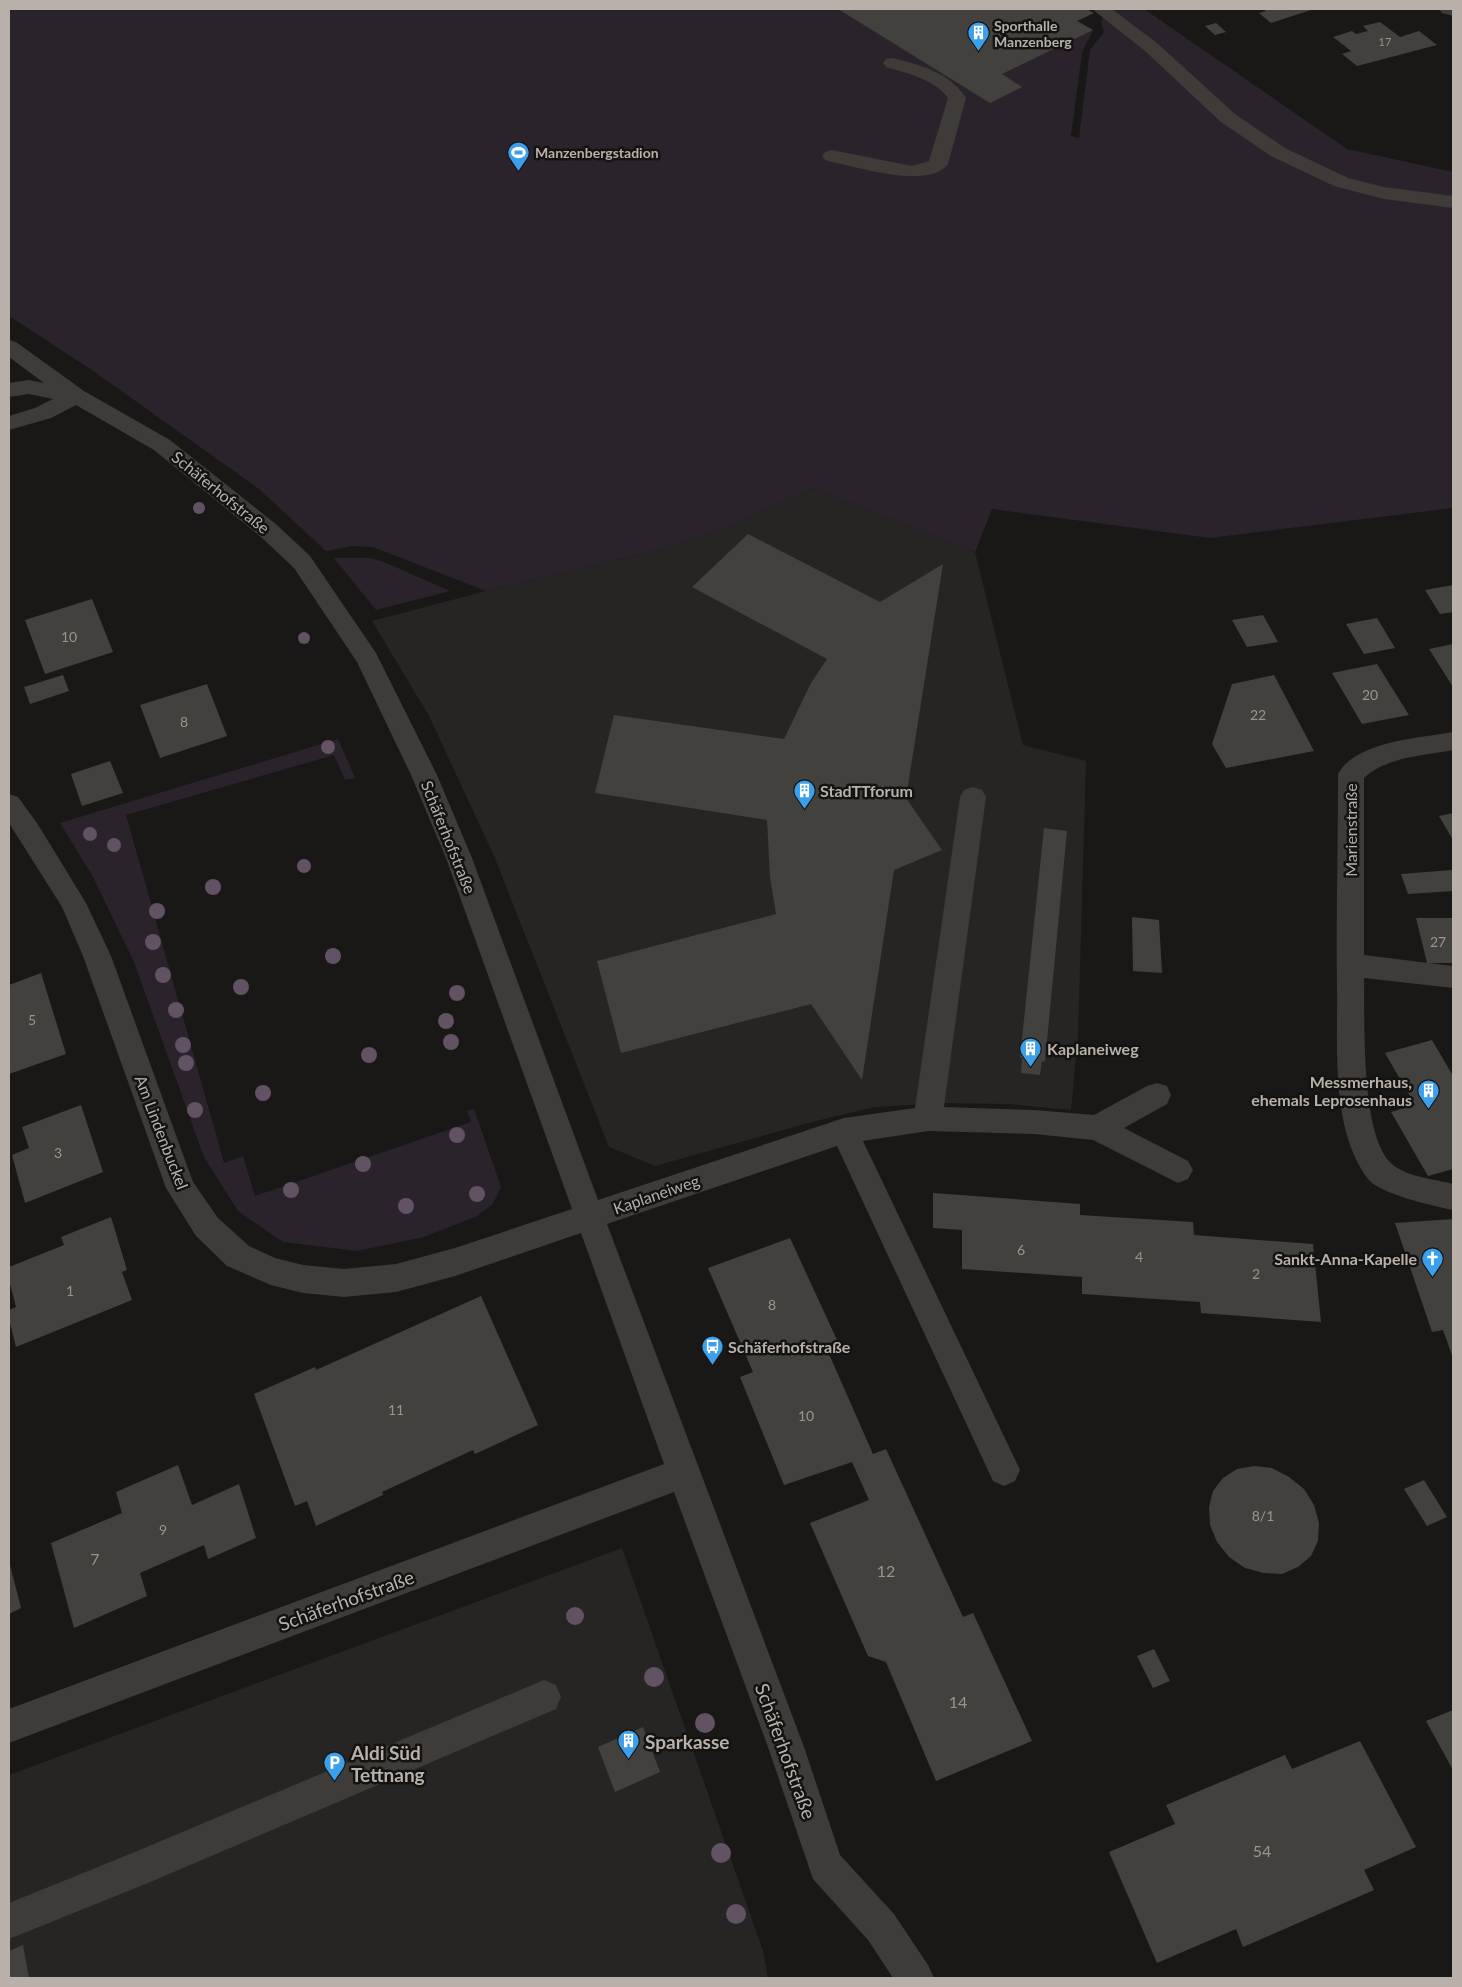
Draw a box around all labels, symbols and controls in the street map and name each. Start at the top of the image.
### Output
place label: Sporthalle Manzenberg [994,17,1072,50]
building icon: Sporthalle Manzenberg [966,21,990,52]
house number: 17 [1379,35,1391,48]
sports icon: Manzenbergstadion [507,140,531,171]
place label: Manzenbergstadion [535,144,659,161]
street label: Schäferhofstraße [168,447,274,537]
house number: 10 [61,628,77,645]
house number: 20 [1362,686,1378,703]
house number: 22 [1250,706,1266,723]
house number: 8 [180,713,188,730]
street label: Schäferhofstraße [418,778,480,896]
building icon: StadTTforum [792,778,816,809]
place label: StadTTforum [820,781,913,800]
street label: Marienstraße [1341,783,1360,877]
house number: 27 [1430,933,1446,950]
house number: 5 [28,1011,36,1028]
building icon: Kaplaneiweg [1019,1036,1043,1067]
place label: Kaplaneiweg [1047,1039,1139,1058]
street label: Am Lindenbuckel [131,1072,193,1192]
place label: Messmerhaus, ehemals Leprosenhaus [1251,1072,1412,1109]
building icon: Messmerhaus, ehemals Leprosenhaus [1416,1078,1440,1109]
house number: 3 [54,1144,62,1161]
street label: Kaplaneiweg [611,1170,701,1218]
house number: 6 [1017,1241,1025,1258]
church icon: Sankt-Anna-Kapelle [1421,1246,1445,1277]
house number: 4 [1135,1248,1143,1265]
place label: Sankt-Anna-Kapelle [1274,1249,1417,1268]
house number: 2 [1252,1265,1260,1282]
house number: 1 [66,1282,74,1299]
house number: 8 [768,1296,776,1313]
bus stop icon: Schäferhofstraße [700,1334,724,1365]
place label: Schäferhofstraße [728,1337,851,1356]
house number: 11 [388,1401,404,1418]
house number: 10 [798,1407,814,1424]
house number: 8/1 [1252,1507,1274,1524]
house number: 9 [159,1521,167,1538]
house number: 7 [90,1549,100,1568]
house number: 12 [877,1561,895,1580]
street label: Schäferhofstraße [275,1565,417,1635]
street label: Schäferhofstraße [751,1680,821,1822]
house number: 14 [949,1692,967,1711]
building icon: Sparkasse [617,1729,641,1760]
place label: Sparkasse [645,1730,729,1753]
place label: Aldi Süd Tettnang [350,1741,425,1786]
parking icon: Aldi Süd Tettnang [323,1751,347,1782]
house number: 54 [1253,1841,1271,1860]

